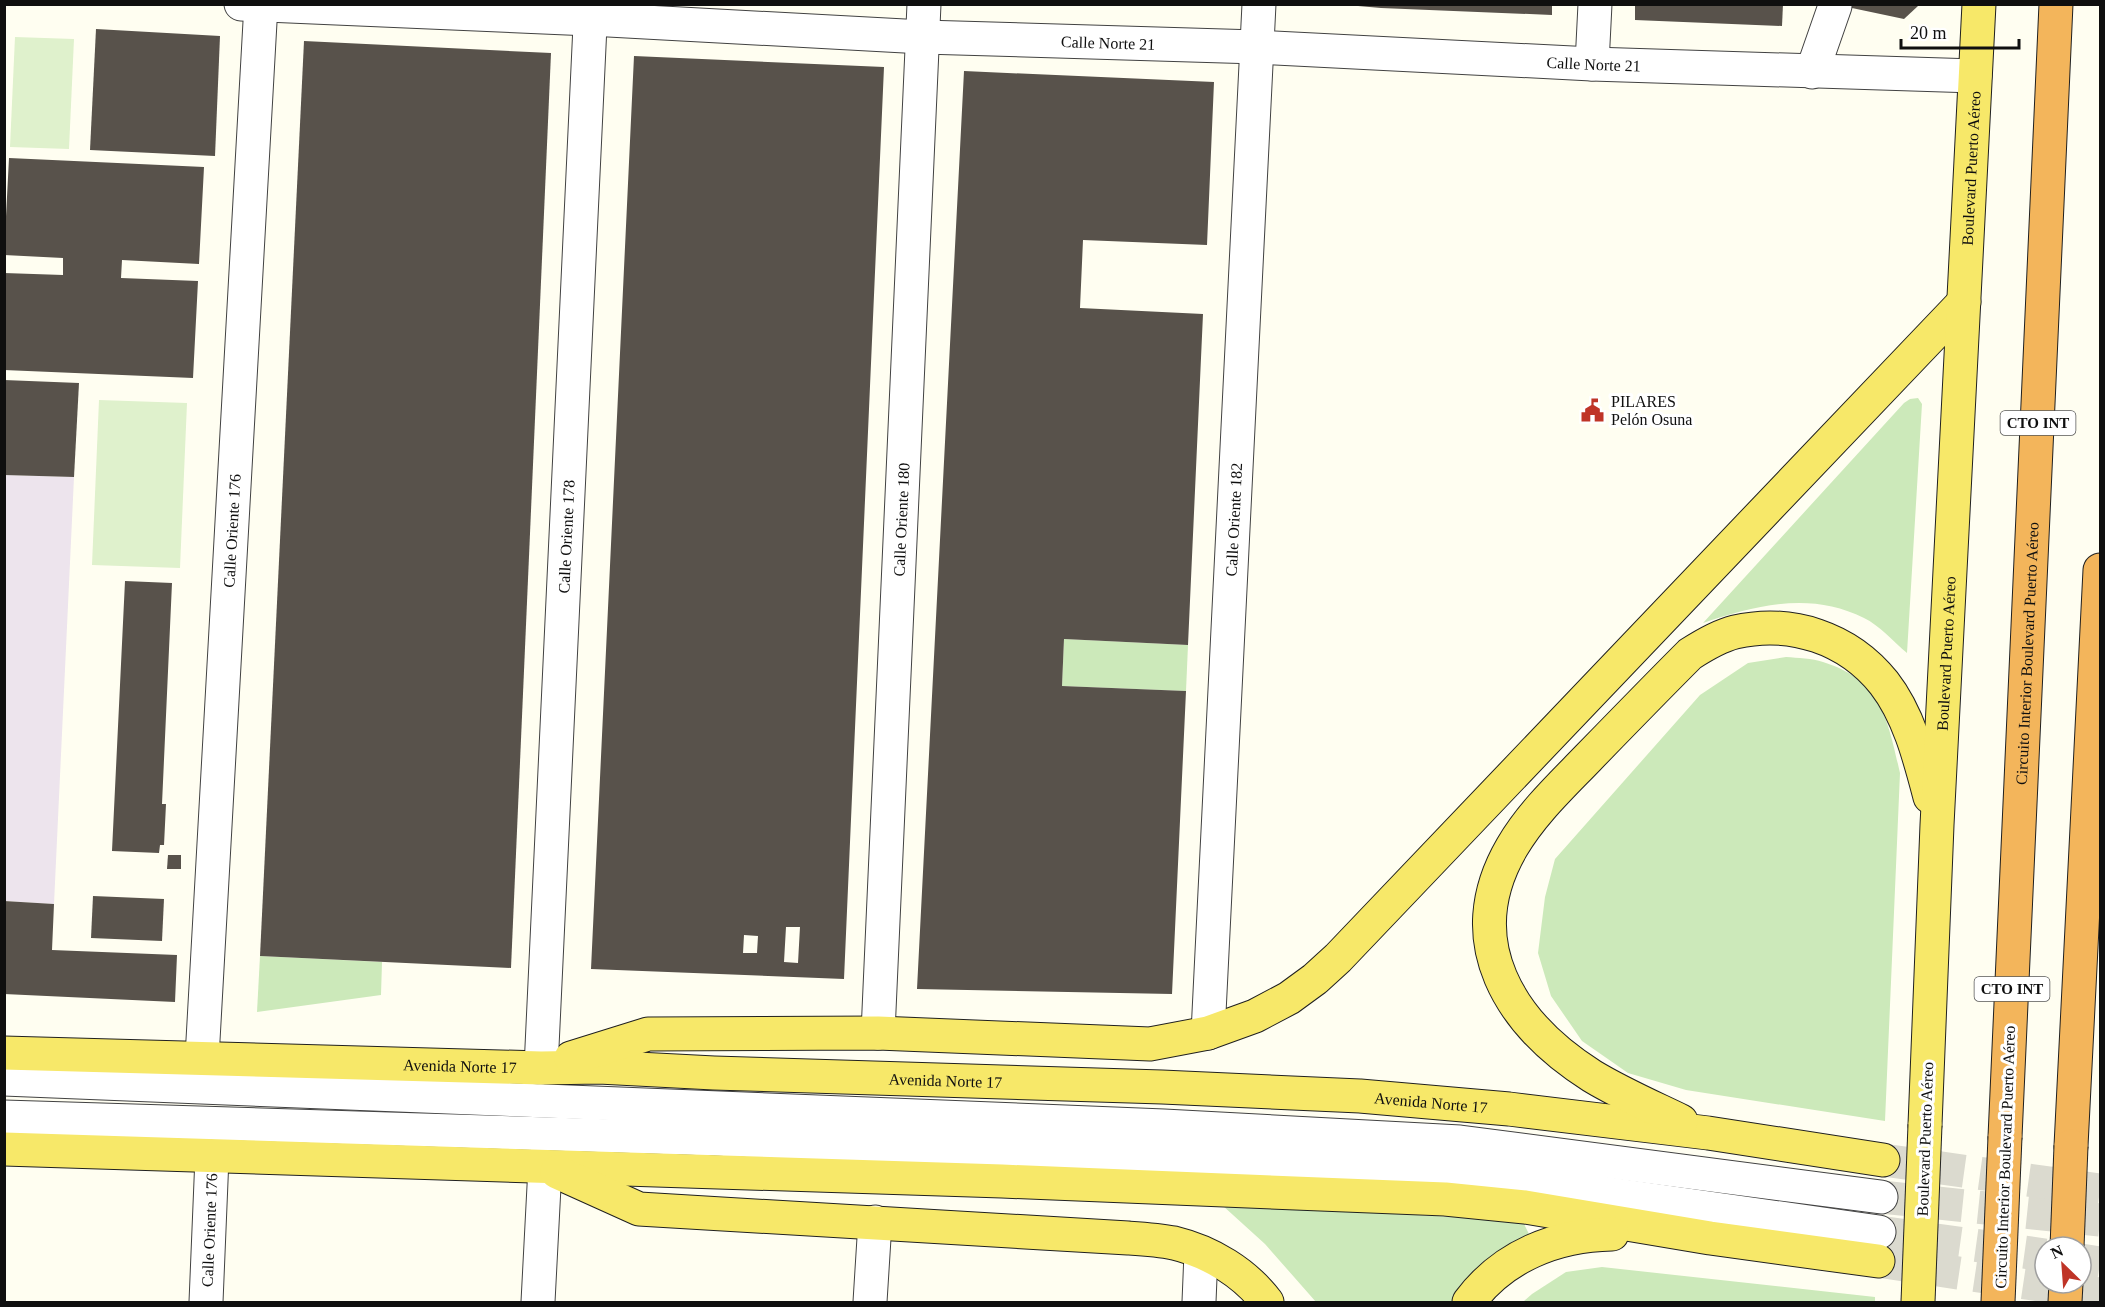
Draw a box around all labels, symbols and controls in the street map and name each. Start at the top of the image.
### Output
scale bar [1901,12,2020,50]
text: 20 m [1910,23,1947,43]
street label: Calle Norte 21 [1061,33,1155,52]
street label: Calle Norte 21 [1546,53,1641,74]
street label: Boulevard Puerto Aéreo [1958,90,1983,246]
place label: PILARES Pelón Osuna [1611,393,1692,428]
public building icon: PILARES Pelón Osuna [1580,397,1606,423]
road number: CTO INT [2000,411,2076,435]
street label: Calle Oriente 180 [890,462,912,577]
street label: Calle Oriente 182 [1222,462,1245,577]
street label: Calle Oriente 176 [220,474,243,588]
street label: Calle Oriente 178 [555,479,577,594]
street label: Circuito Interior Boulevard Puerto Aéreo [2012,522,2041,785]
street label: Boulevard Puerto Aéreo [1933,576,1958,731]
road number: CTO INT [1974,977,2050,1001]
street label: Circuito Interior Boulevard Puerto Aéreo [1992,1025,2018,1289]
street label: Avenida Norte 17 [403,1056,517,1076]
street label: Boulevard Puerto Aéreo [1914,1061,1936,1217]
street label: Avenida Norte 17 [889,1070,1003,1091]
street label: Avenida Norte 17 [1374,1089,1488,1116]
street label: Calle Oriente 176 [198,1173,220,1287]
north arrow [2033,1235,2093,1295]
text: N [2048,1242,2066,1262]

